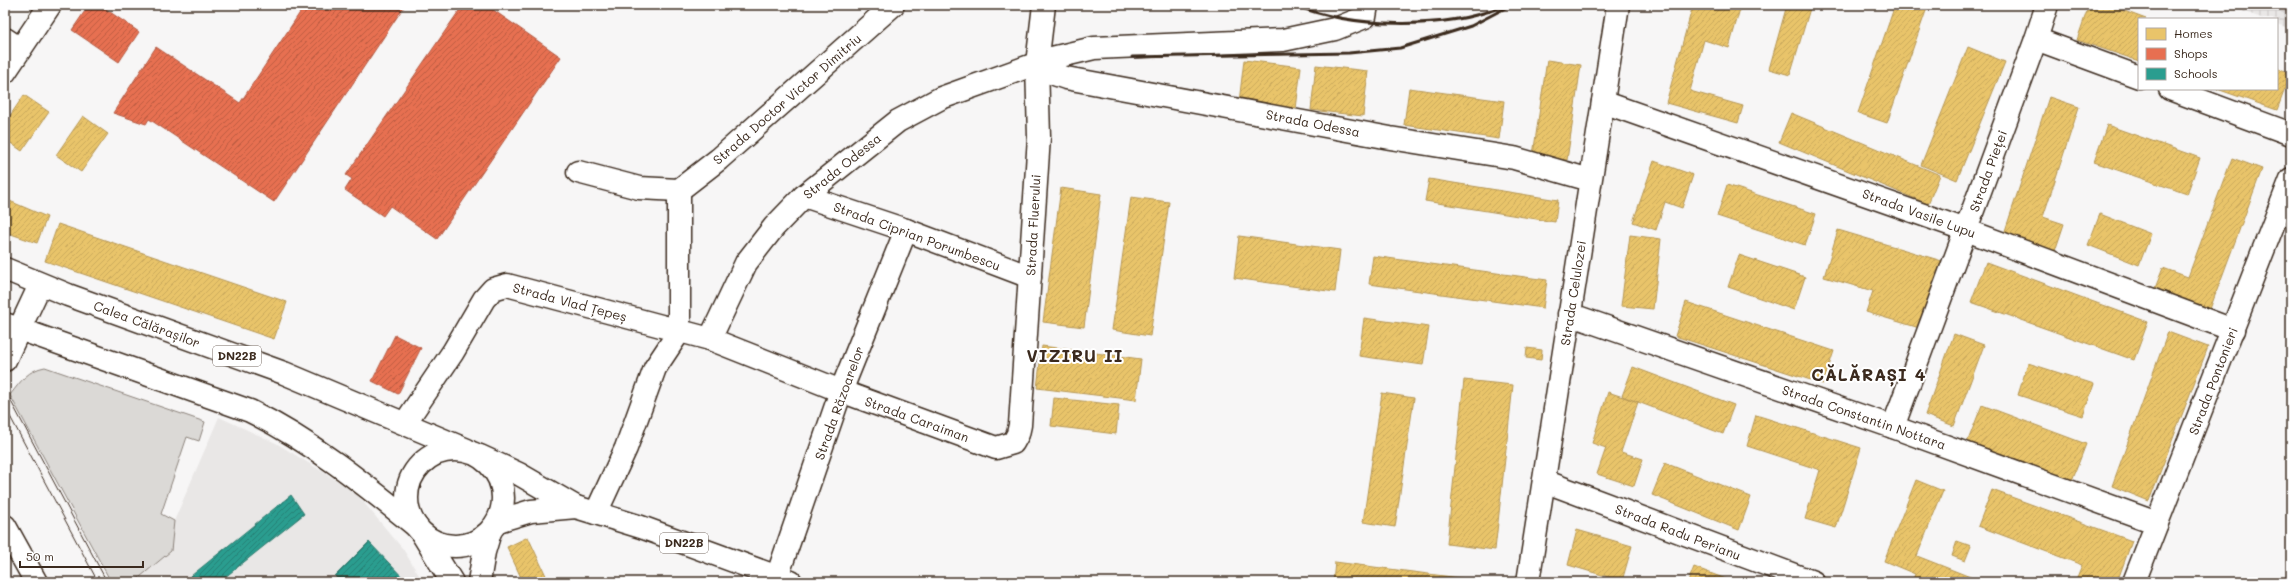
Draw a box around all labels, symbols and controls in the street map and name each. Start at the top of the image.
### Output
legend [2138,18,2278,90]
text: Homes [2174,25,2213,41]
street label: Strada Doctor Victor Dimitriu [709,29,864,168]
text: Shops [2174,45,2208,61]
text: Schools [2174,65,2218,81]
street label: Strada Odessa [1265,105,1362,140]
street label: Strada Pieței [1965,128,2011,214]
street label: Strada Odessa [799,129,884,202]
street label: Strada Fluerului [1021,174,1044,276]
street label: Strada Vasile Lupu [1860,184,1978,241]
street label: Strada Ciprian Porumbescu [831,197,1003,274]
street label: Strada Celulozei [1556,239,1589,347]
street label: Strada Vlad Țepeș [511,278,629,326]
street label: Calea Călărașilor [91,296,203,352]
street label: Strada Pontonieri [2184,324,2241,437]
street label: Strada Răzoarelor [810,344,867,462]
district label: VIZIRU II [1027,344,1123,366]
road number: DN22B [213,346,261,366]
district label: CĂLĂRAȘI 4 [1811,363,1927,387]
street label: Strada Constantin Nottara [1780,380,1948,453]
street label: Strada Caraiman [863,392,972,445]
street label: Strada Radu Perianu [1613,500,1743,563]
road number: DN22B [660,533,708,553]
scale bar [20,543,143,569]
text: 50 m [26,548,54,564]

